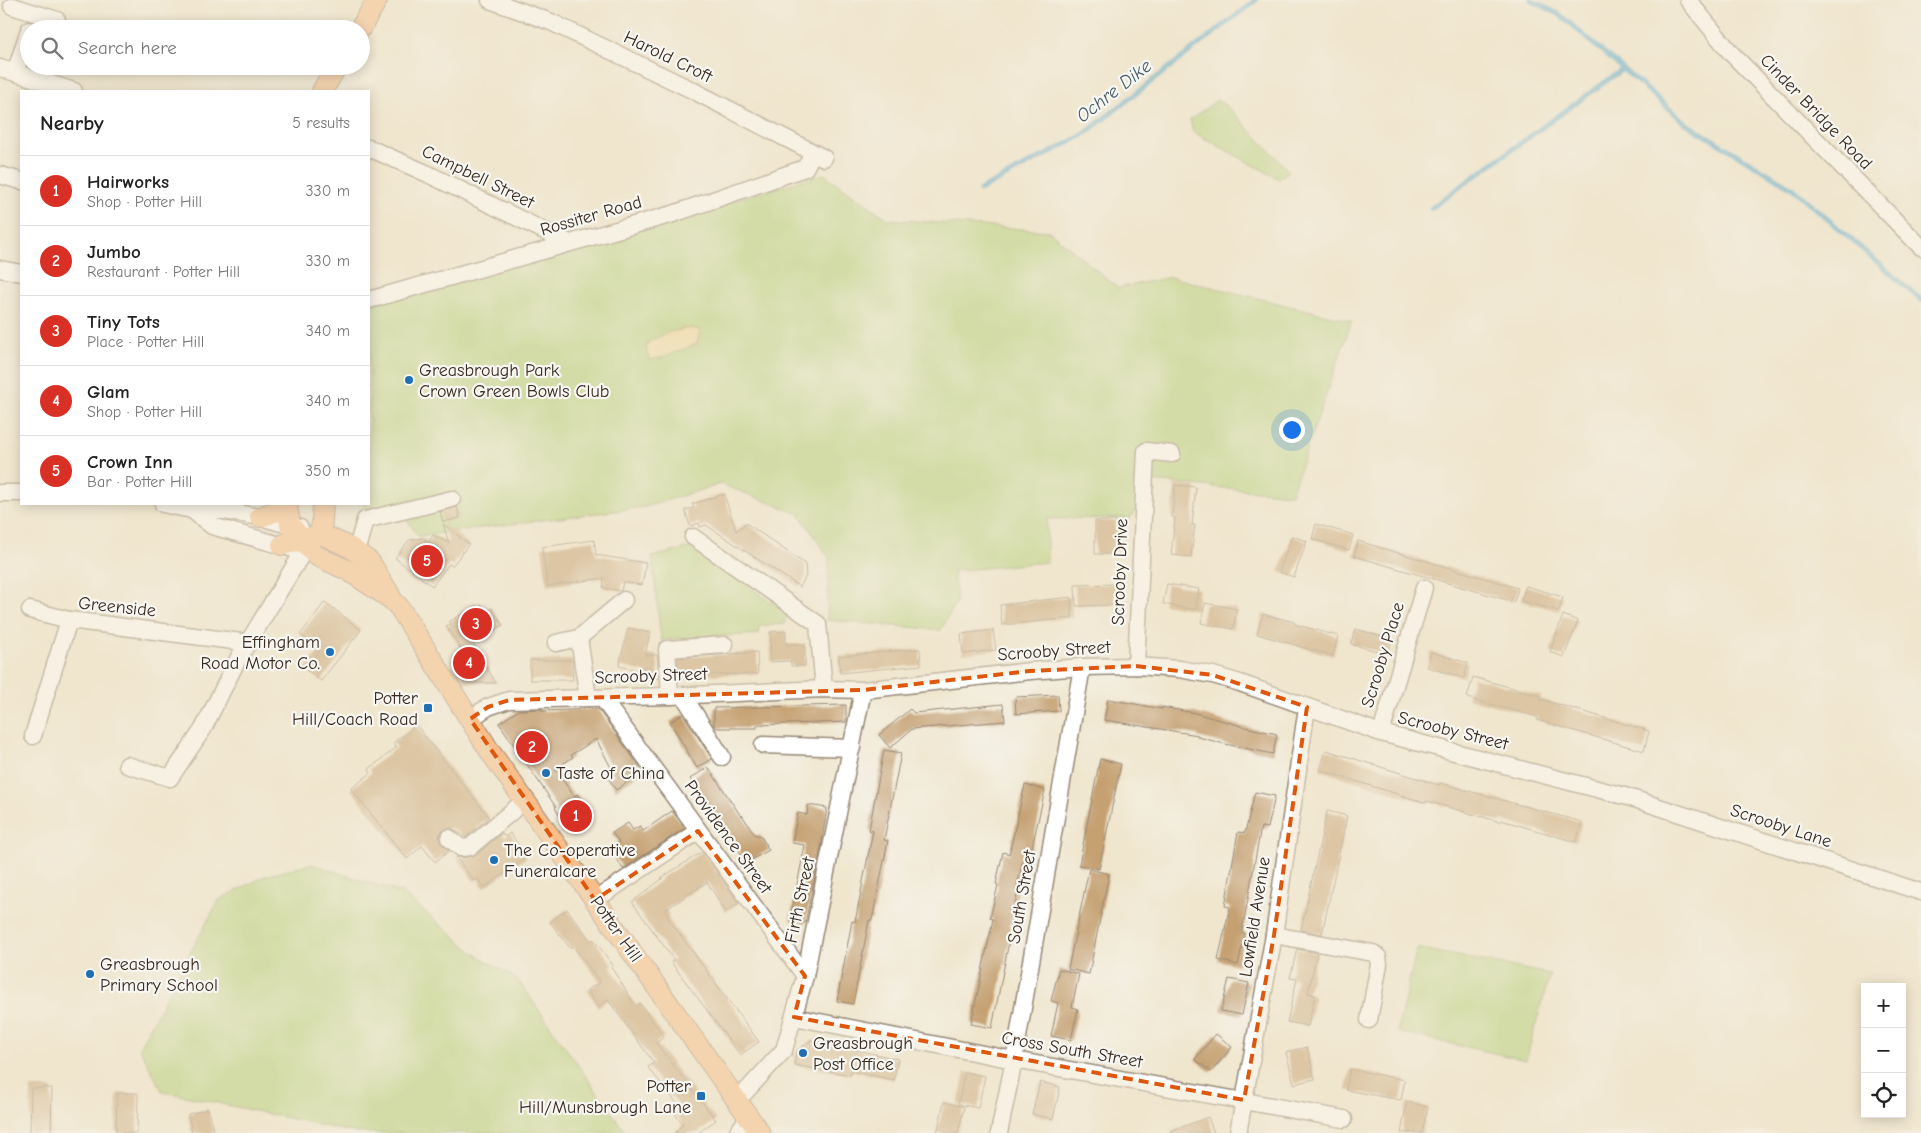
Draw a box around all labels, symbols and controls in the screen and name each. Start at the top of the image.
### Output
search box [20,20,370,75]
street label: Harold Croft [620,27,716,88]
icon: search [38,34,66,62]
text: Search here [78,37,177,59]
street label: Cinder Bridge Road [1756,50,1876,174]
water label: Ochre Dike [1072,55,1156,127]
text: Nearby [40,111,104,135]
text: 5 results [292,114,350,132]
street label: Campbell Street [418,141,538,214]
text: Hairworks [87,171,169,193]
text: 1 [53,182,59,200]
text: 330 m [305,182,350,200]
street label: Rossiter Road [538,191,644,241]
text: Shop · Potter Hill [87,193,202,211]
text: Jumbo [87,241,141,263]
text: 2 [52,252,60,270]
text: 330 m [305,252,350,270]
text: Restaurant · Potter Hill [87,263,240,281]
text: Tiny Tots [87,311,160,333]
text: 3 [52,322,60,340]
text: 340 m [306,322,350,340]
text: Place · Potter Hill [87,333,204,351]
place label: Greasbrough Park Crown Green Bowls Club [419,360,609,402]
marker: Greasbrough Park Crown Green Bowls Club [403,374,415,386]
text: Glam [87,381,130,403]
text: 4 [52,392,60,410]
text: 340 m [306,392,350,410]
text: Shop · Potter Hill [87,403,202,421]
your location [1279,417,1305,443]
text: Crown Inn [87,451,173,473]
text: 5 [52,462,60,480]
text: 350 m [305,462,350,480]
text: Bar · Potter Hill [87,473,192,491]
street label: Scrooby Drive [1108,518,1132,626]
pin: 5 [411,542,443,580]
street label: Greenside [77,592,157,622]
street label: Scrooby Place [1357,600,1409,710]
pin: 3 [460,605,492,643]
place label: Effingham Road Motor Co. [200,632,320,674]
street label: Scrooby Street [997,637,1112,665]
pin: 4 [453,644,485,682]
marker: Effingham Road Motor Co. [324,646,336,658]
street label: Scrooby Street [594,664,709,688]
place label: Potter Hill/Coach Road [292,688,419,730]
marker: Potter Hill/Coach Road [422,702,434,714]
street label: Scrooby Street [1396,707,1511,755]
pin: 2 [516,728,548,766]
place label: Taste of China [556,763,665,784]
marker: Taste of China [540,767,552,779]
street label: Providence Street [680,776,777,899]
pin: 1 [560,797,592,835]
street label: Scrooby Lane [1728,800,1834,852]
place label: The Co-operative Funeralcare [504,840,636,882]
street label: South Street [1003,848,1041,945]
marker: The Co-operative Funeralcare [488,854,500,866]
street label: Firth Street [781,854,820,945]
street label: Lowfield Avenue [1235,855,1275,979]
street label: Potter Hill [586,892,646,966]
place label: Greasbrough Primary School [100,954,218,996]
marker: Greasbrough Primary School [84,968,96,980]
map controls [1861,983,1906,1118]
button: + [1861,983,1906,1028]
street label: Cross South Street [1000,1027,1145,1073]
button: − [1861,1028,1906,1073]
place label: Greasbrough Post Office [813,1033,913,1075]
marker: Greasbrough Post Office [797,1047,809,1059]
button: locate [1861,1073,1906,1118]
place label: Potter Hill/Munsbrough Lane [519,1076,692,1118]
marker: Potter Hill/Munsbrough Lane [695,1090,707,1102]

